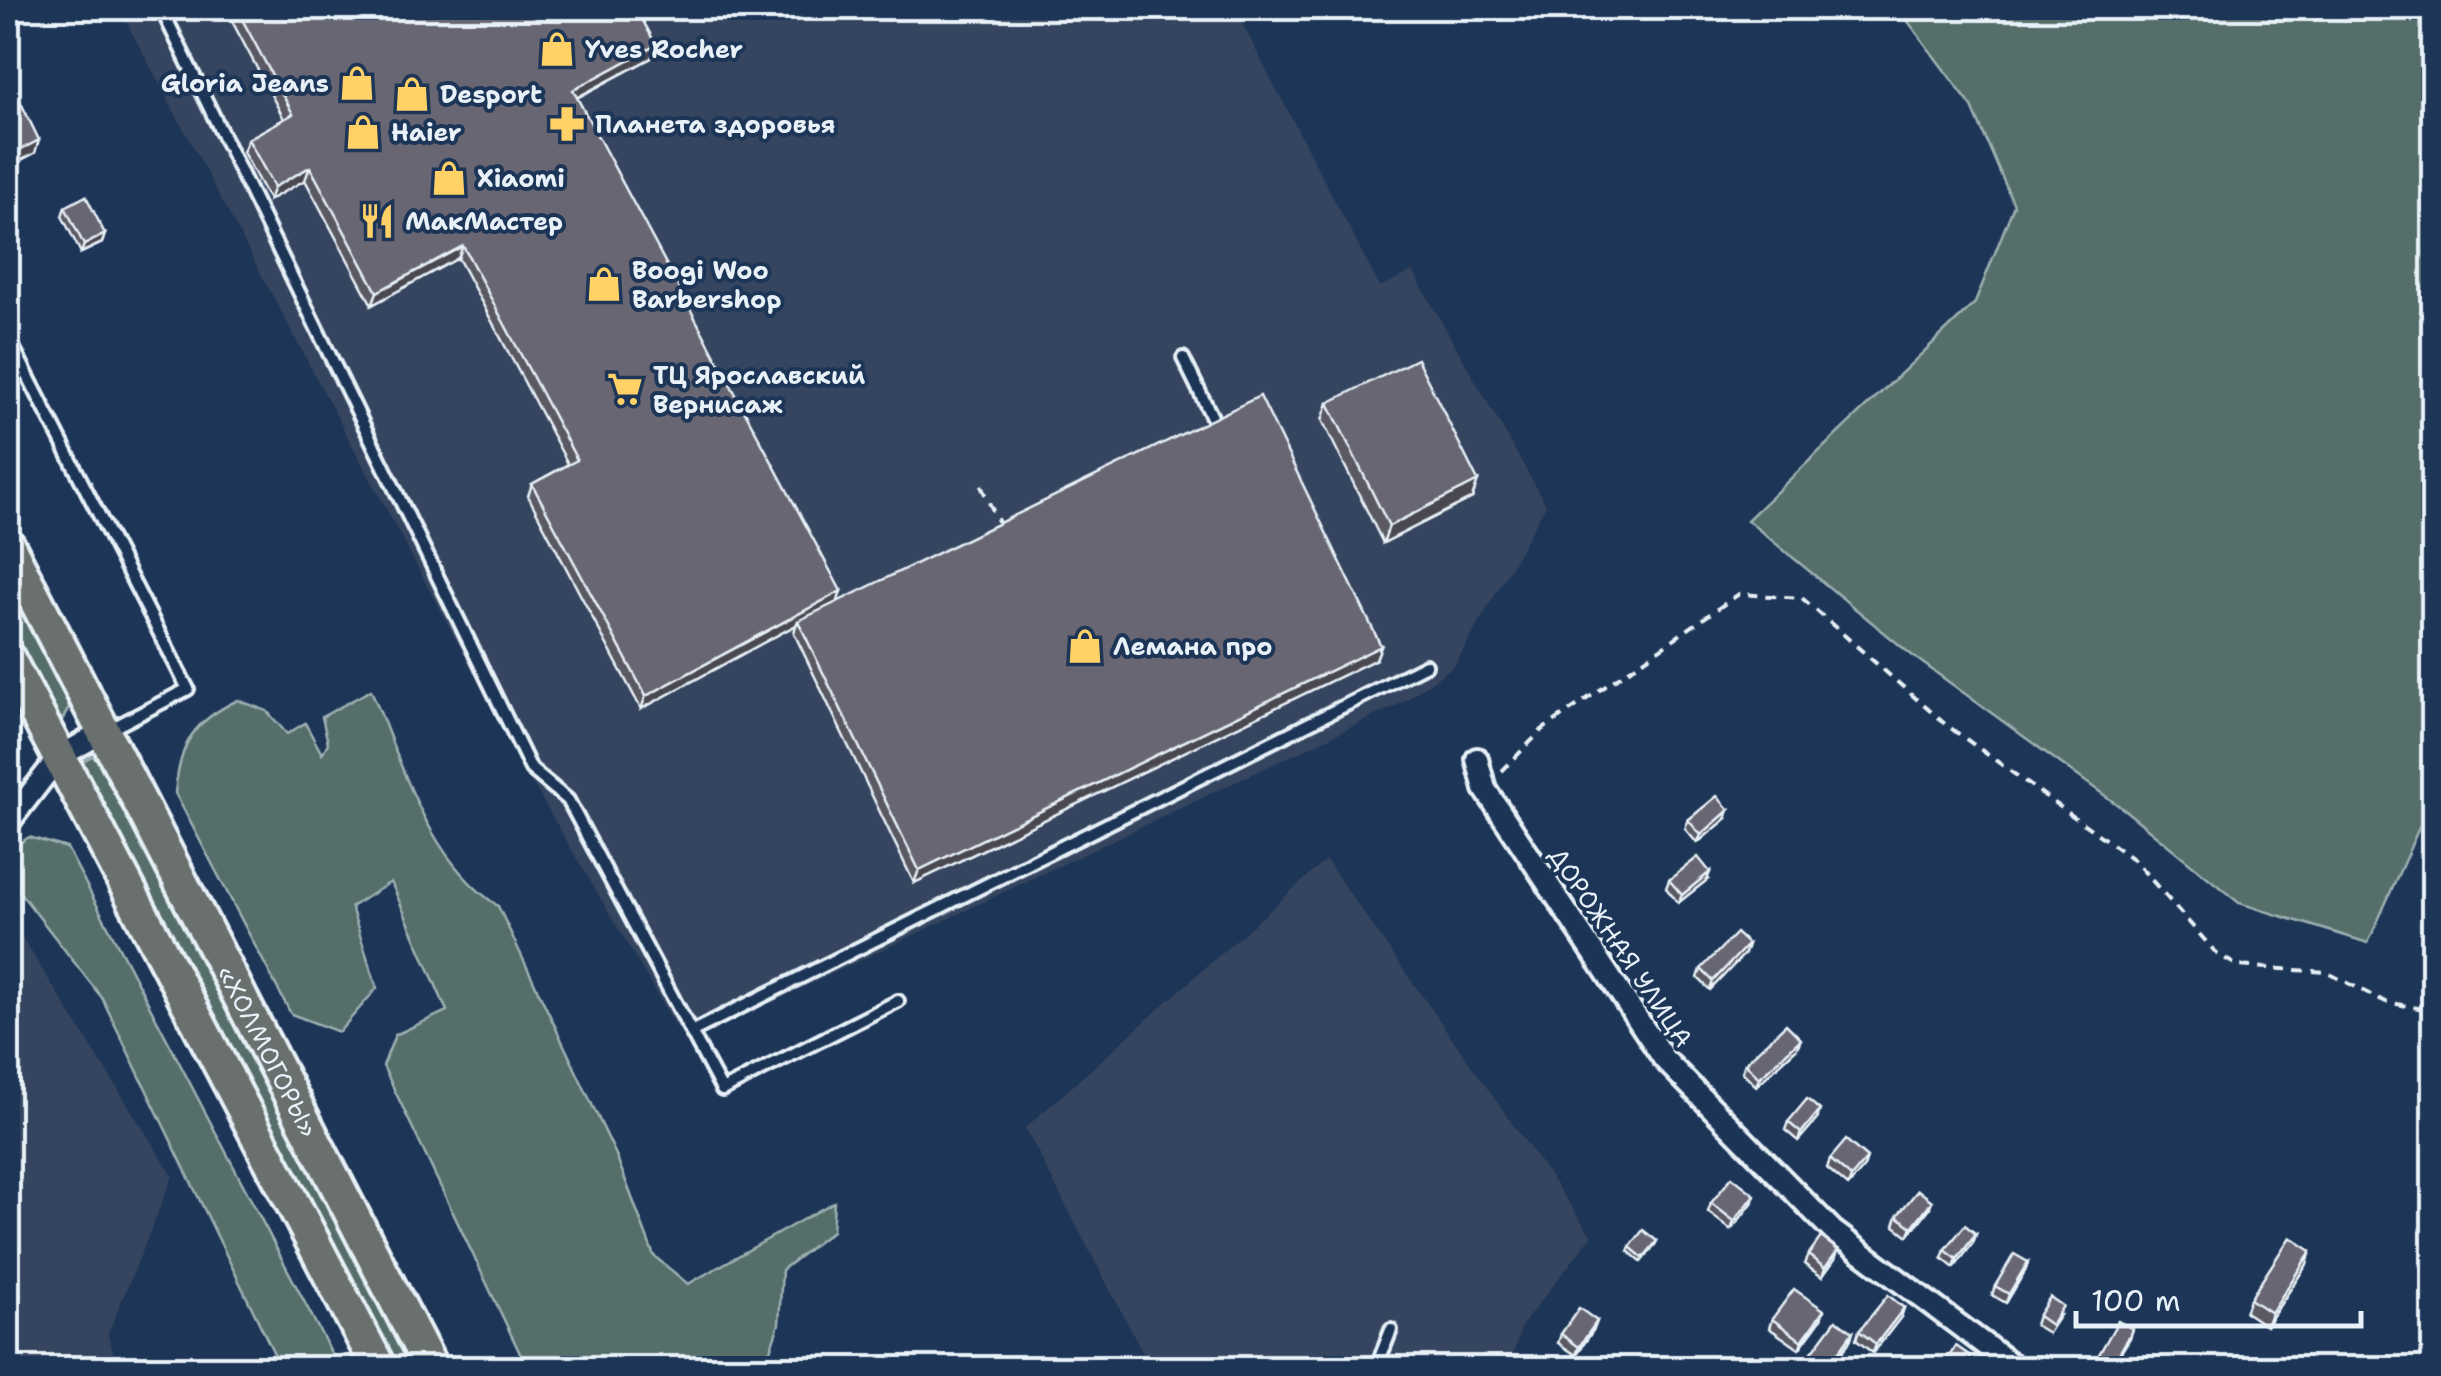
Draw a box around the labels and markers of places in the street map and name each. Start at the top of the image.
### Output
shop icon: Yves Rocher [538,30,576,68]
place label: Yves Rocher [585,32,743,66]
shop icon: Gloria Jeans [338,64,376,102]
place label: Gloria Jeans [161,66,329,100]
shop icon: Desport [393,75,431,113]
place label: Desport [440,77,542,111]
pharmacy icon: Планета здоровья [548,105,586,143]
place label: Планета здоровья [595,107,836,141]
shop icon: Haier [344,113,382,151]
place label: Haier [391,115,462,149]
shop icon: Xiaomi [430,159,468,197]
place label: Xiaomi [477,161,565,195]
restaurant icon: МакМастер [358,202,396,240]
place label: МакМастер [405,204,563,238]
place label: Boogi Woo Barbershop [632,253,782,316]
shop icon: Boogi Woo Barbershop [585,265,623,303]
place label: ТЦ Ярославский Вернисаж [653,358,865,421]
supermarket icon: ТЦ Ярославский Вернисаж [606,370,644,408]
shop icon: Лемана про [1066,627,1104,665]
place label: Лемана про [1113,629,1273,663]

